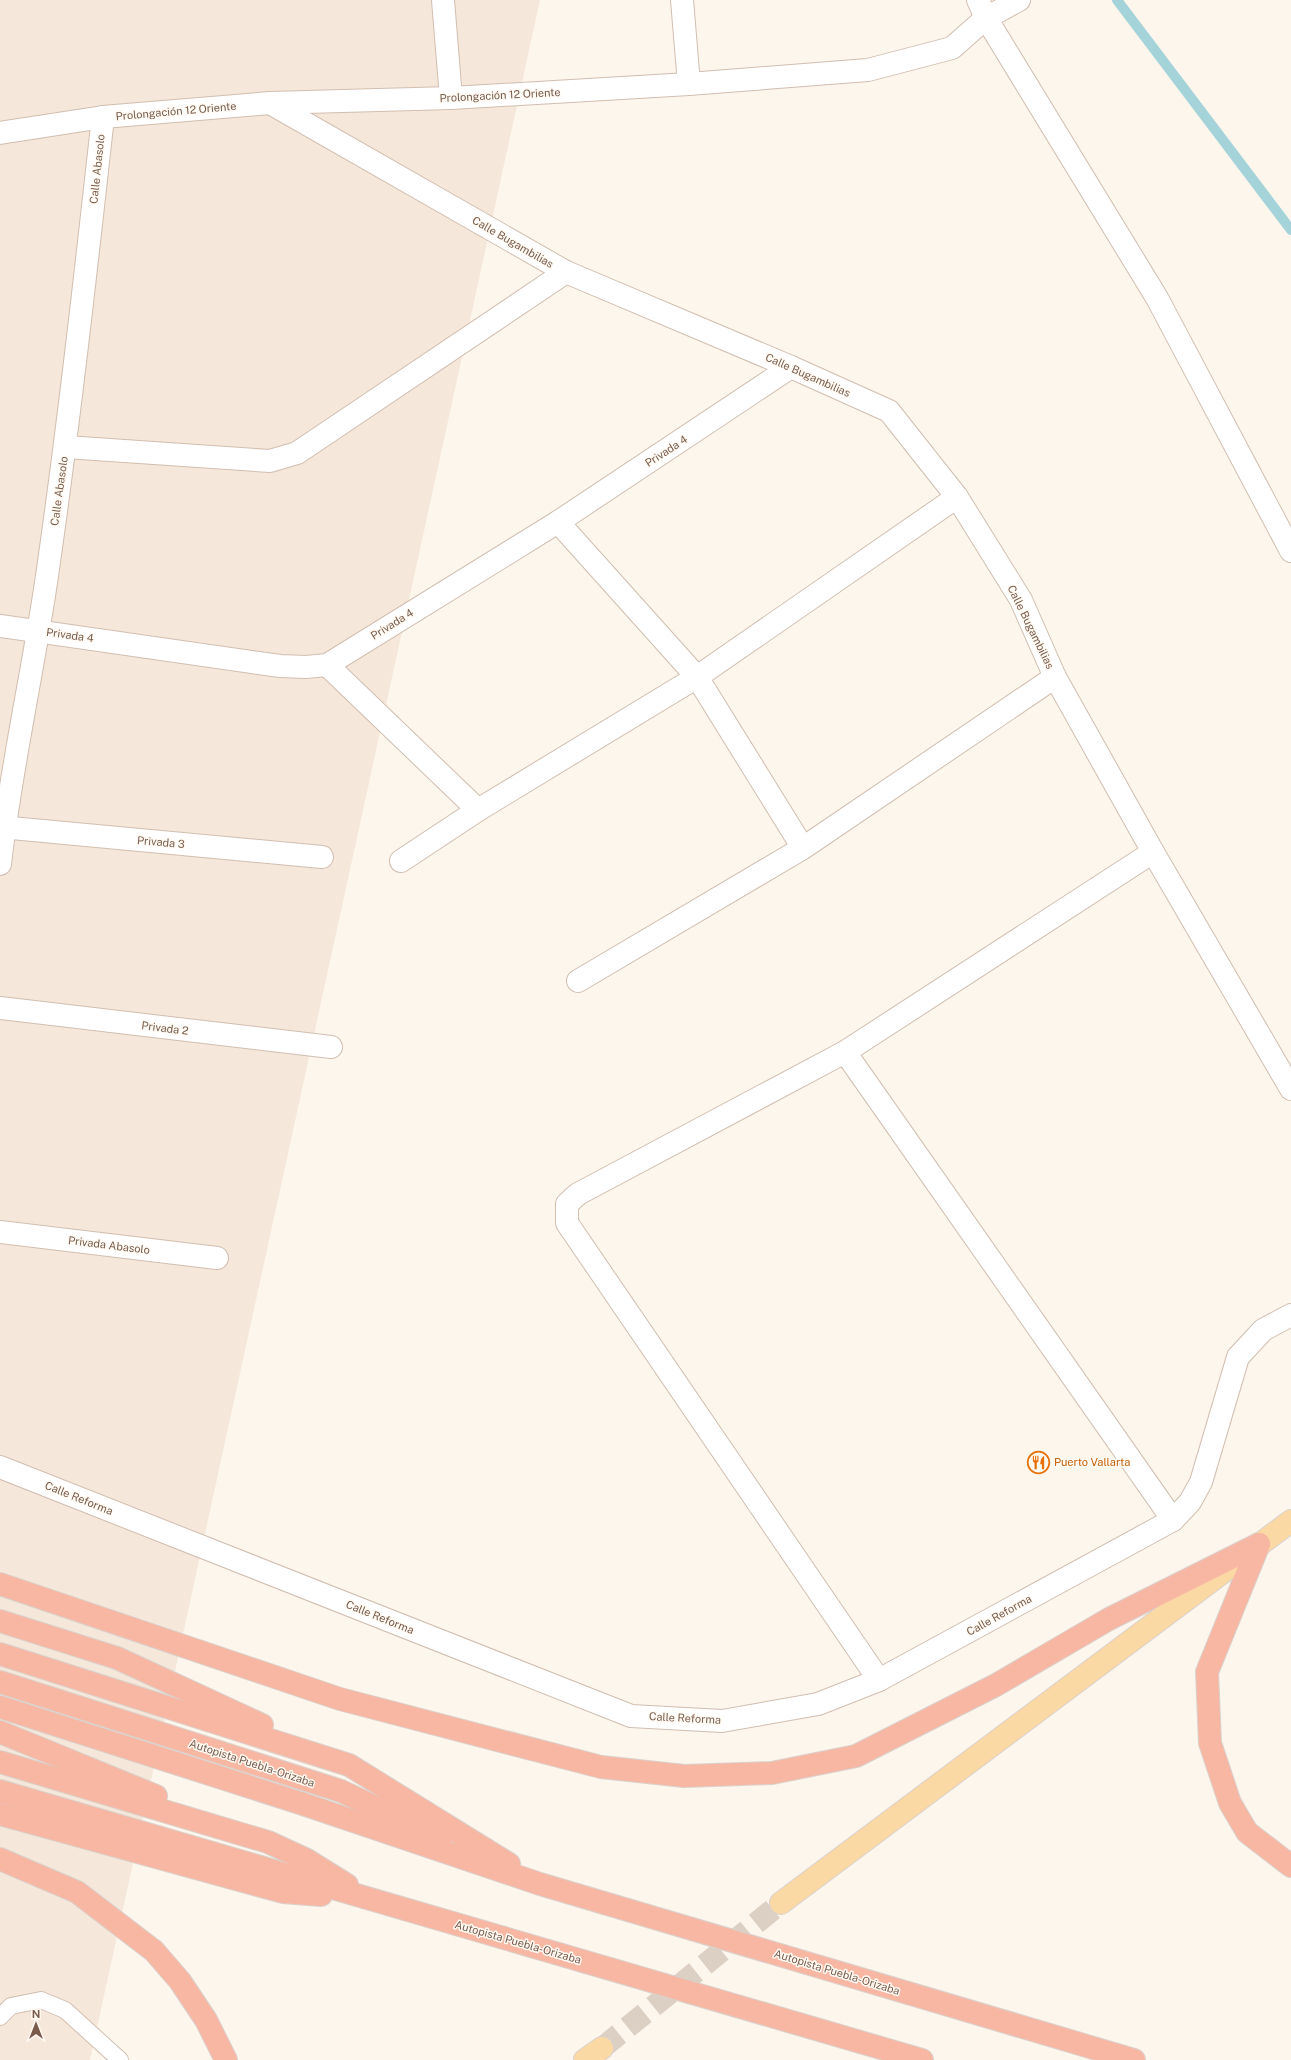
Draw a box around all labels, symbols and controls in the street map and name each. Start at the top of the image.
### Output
street label: Prolongación 12 Oriente [439,86,561,104]
street label: Prolongación 12 Oriente [115,100,237,122]
street label: Calle Abasolo [87,134,107,204]
street label: Calle Bugambilias [470,214,556,270]
street label: Calle Bugambilias [764,351,853,399]
street label: Privada 4 [643,433,689,469]
street label: Calle Abasolo [48,455,70,527]
street label: Calle Bugambilias [1006,583,1057,671]
street label: Privada 4 [369,606,416,642]
street label: Privada 4 [46,626,95,644]
street label: Privada 3 [137,834,185,850]
street label: Privada 2 [141,1019,190,1037]
street label: Privada Abasolo [67,1234,151,1256]
restaurant icon: Puerto Vallarta [1025,1449,1051,1475]
place label: Puerto Vallarta [1054,1456,1130,1468]
street label: Calle Reforma [43,1479,115,1517]
street label: Calle Reforma [964,1592,1034,1638]
street label: Calle Reforma [344,1598,416,1636]
street label: Calle Reforma [649,1710,721,1726]
street label: Autopista Puebla-Orizaba [188,1737,316,1789]
street label: Autopista Puebla-Orizaba [453,1918,583,1966]
street label: Autopista Puebla-Orizaba [773,1947,901,1997]
north arrow [16,2004,56,2044]
text: N [32,2008,40,2020]

